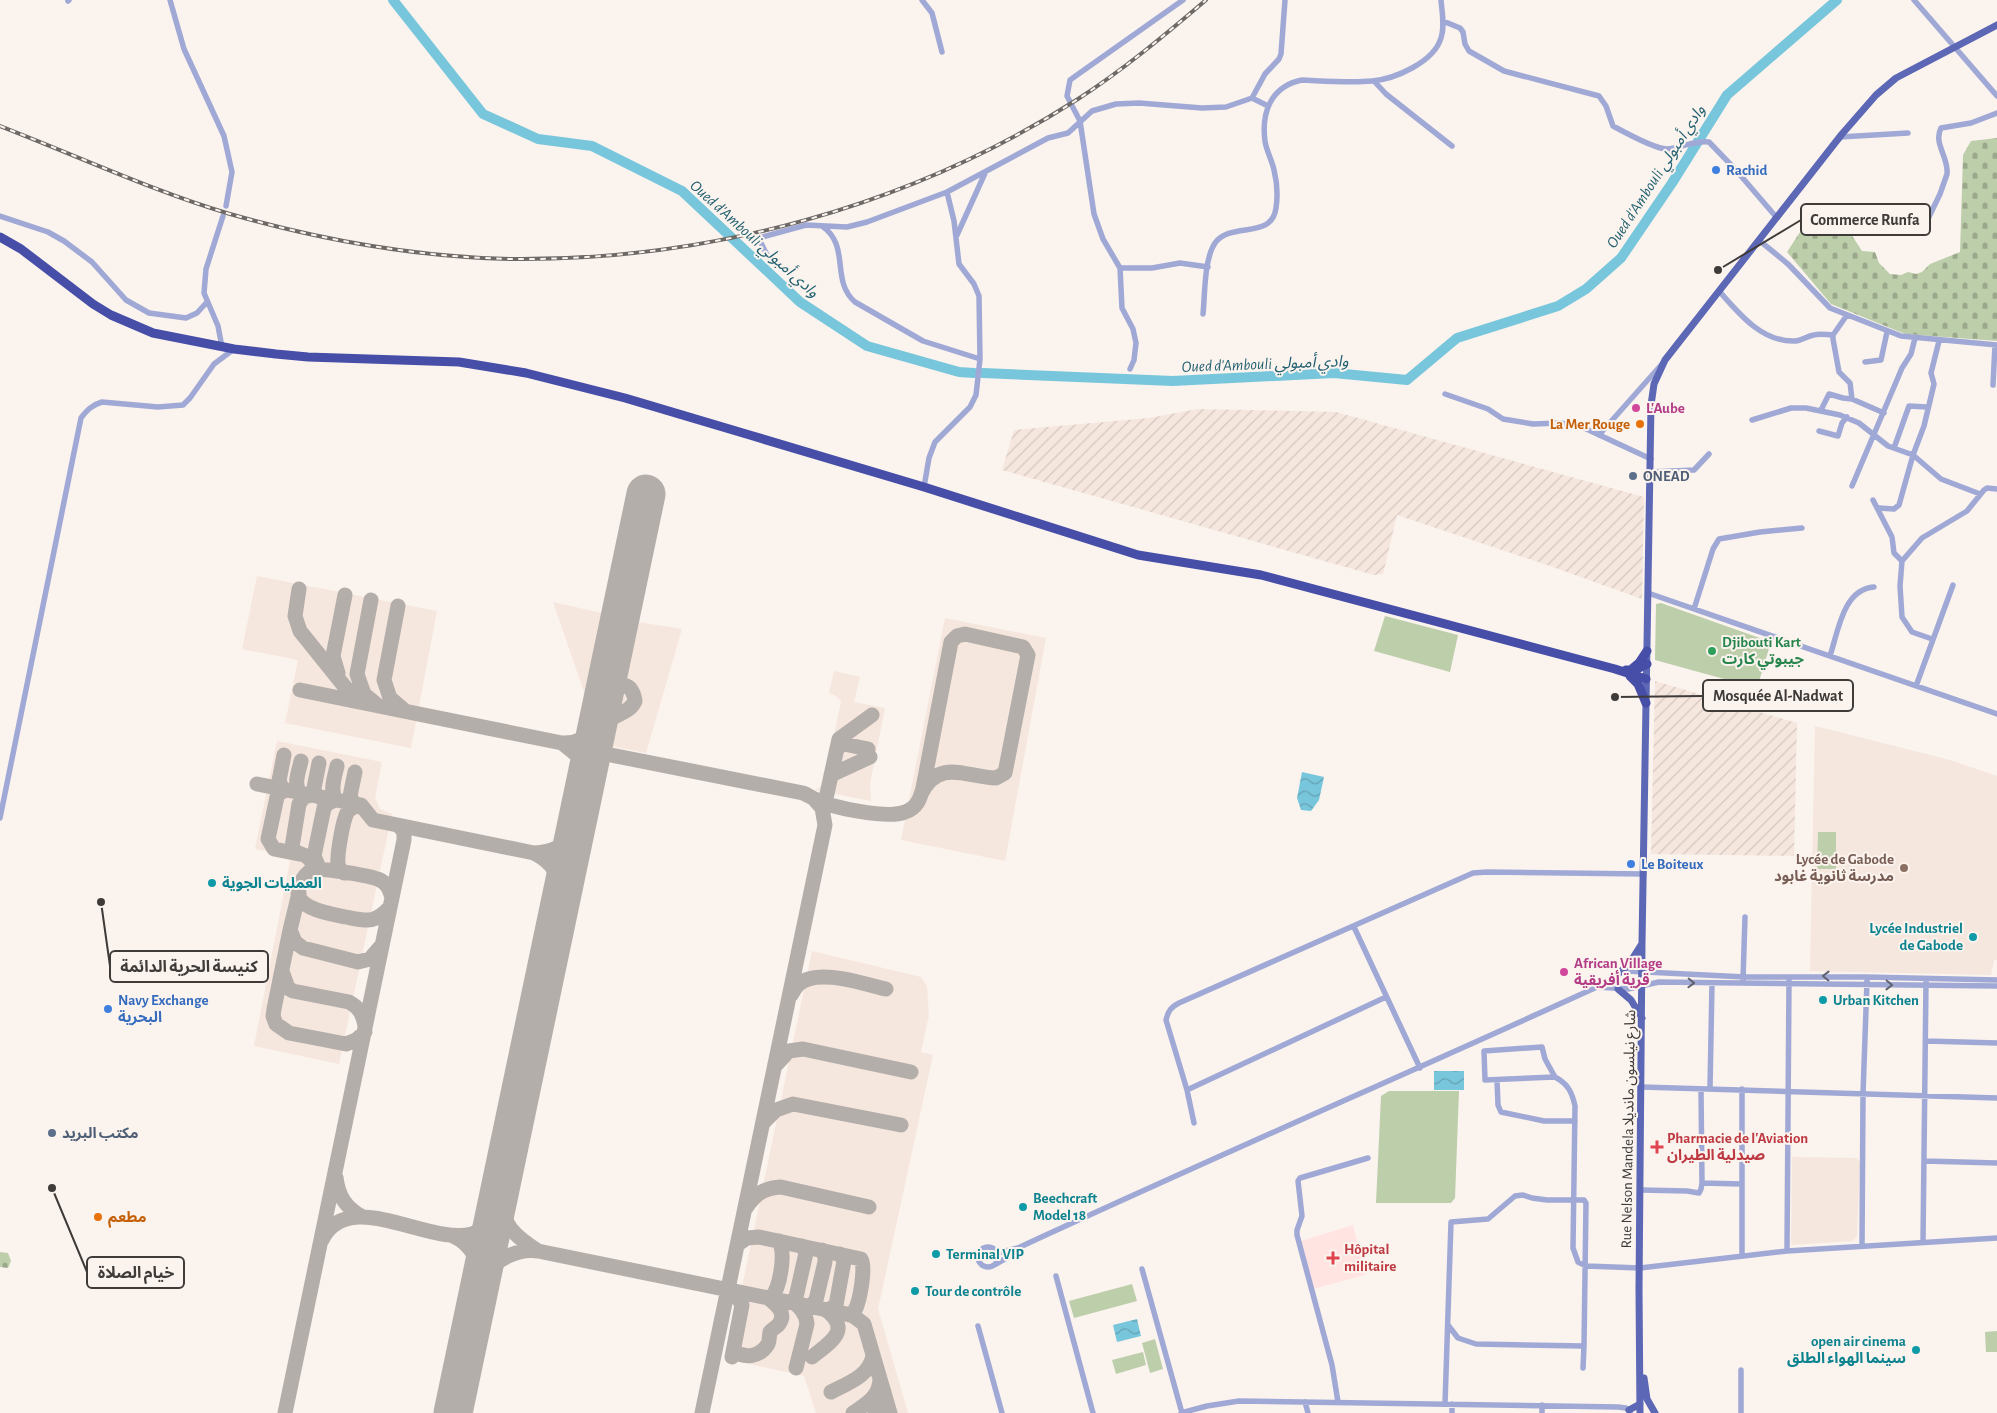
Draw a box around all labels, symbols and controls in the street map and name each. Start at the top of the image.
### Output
water label: Oued d'Ambouli وادي أمبولي [1601,101,1712,253]
place label: Rachid [1726,163,1768,178]
marker: Rachid [1710,164,1722,176]
water label: Oued d'Ambouli وادي أمبولي [684,175,824,304]
callout: Commerce Runfa [1801,204,1930,235]
text: Commerce Runfa [1810,212,1920,228]
water label: Oued d'Ambouli وادي أمبولي [1181,350,1349,380]
place label: L'Aube [1646,401,1685,416]
marker: L'Aube [1630,402,1642,414]
place label: La Mer Rouge [1550,417,1630,432]
marker: La Mer Rouge [1634,418,1646,430]
place label: ONEAD [1643,469,1690,484]
marker: ONEAD [1627,470,1639,482]
place label: Djibouti Kart جيبوتي كارت [1722,635,1804,670]
marker: Djibouti Kart جيبوتي كارت [1706,645,1718,657]
callout: Mosquée Al-Nadwat [1703,680,1853,711]
text: Mosquée Al-Nadwat [1713,688,1844,704]
place label: Lycée de Gabode مدرسة ثانوية غابود [1774,852,1894,885]
place label: Le Boiteux [1641,857,1704,872]
marker: Le Boiteux [1625,858,1637,870]
marker: Lycée de Gabode مدرسة ثانوية غابود [1898,862,1910,874]
place label: العمليات الجوية [222,875,322,892]
marker: العمليات الجوية [206,877,218,889]
place label: Lycée Industriel de Gabode [1869,921,1963,953]
marker: Lycée Industriel de Gabode [1967,931,1979,943]
callout: كنيسة الحرية الدائمة [110,951,268,982]
place label: African Village قرية أفريقية [1574,956,1662,989]
text: كنيسة الحرية الدائمة [120,958,258,976]
marker: African Village قرية أفريقية [1558,966,1570,978]
one-way arrow [1822,971,1830,981]
one-way arrow [1687,978,1695,989]
one-way arrow [1885,979,1893,990]
place label: Navy Exchange البحرية [118,993,209,1026]
place label: Urban Kitchen [1833,993,1919,1008]
marker: Urban Kitchen [1817,994,1829,1006]
marker: Navy Exchange البحرية [102,1003,114,1015]
street label: Rue Nelson Mandela شارع نيلسون مانديلا [1619,1009,1642,1249]
place label: مكتب البريد [62,1126,138,1142]
marker: مكتب البريد [46,1127,58,1139]
place label: Pharmacie de l'Aviation صيدلية الطيران [1667,1131,1808,1164]
marker: Pharmacie de l'Aviation صيدلية الطيران [1651,1141,1663,1153]
place label: Beechcraft Model 18 [1033,1191,1097,1223]
marker: Beechcraft Model 18 [1017,1201,1029,1213]
place label: مطعم [108,1210,146,1228]
marker: مطعم [92,1211,104,1223]
place label: Hôpital militaire [1344,1242,1396,1274]
place label: Terminal VIP [946,1247,1024,1262]
marker: Terminal VIP [930,1248,942,1260]
marker: Hôpital militaire [1326,1251,1340,1265]
callout: خيام الصلاة [87,1257,184,1288]
text: خيام الصلاة [98,1265,174,1284]
place label: Tour de contrôle [925,1284,1021,1299]
marker: Tour de contrôle [909,1285,921,1297]
place label: open air cinema سينما الهواء الطلق [1787,1334,1906,1367]
marker: open air cinema سينما الهواء الطلق [1910,1344,1922,1356]

